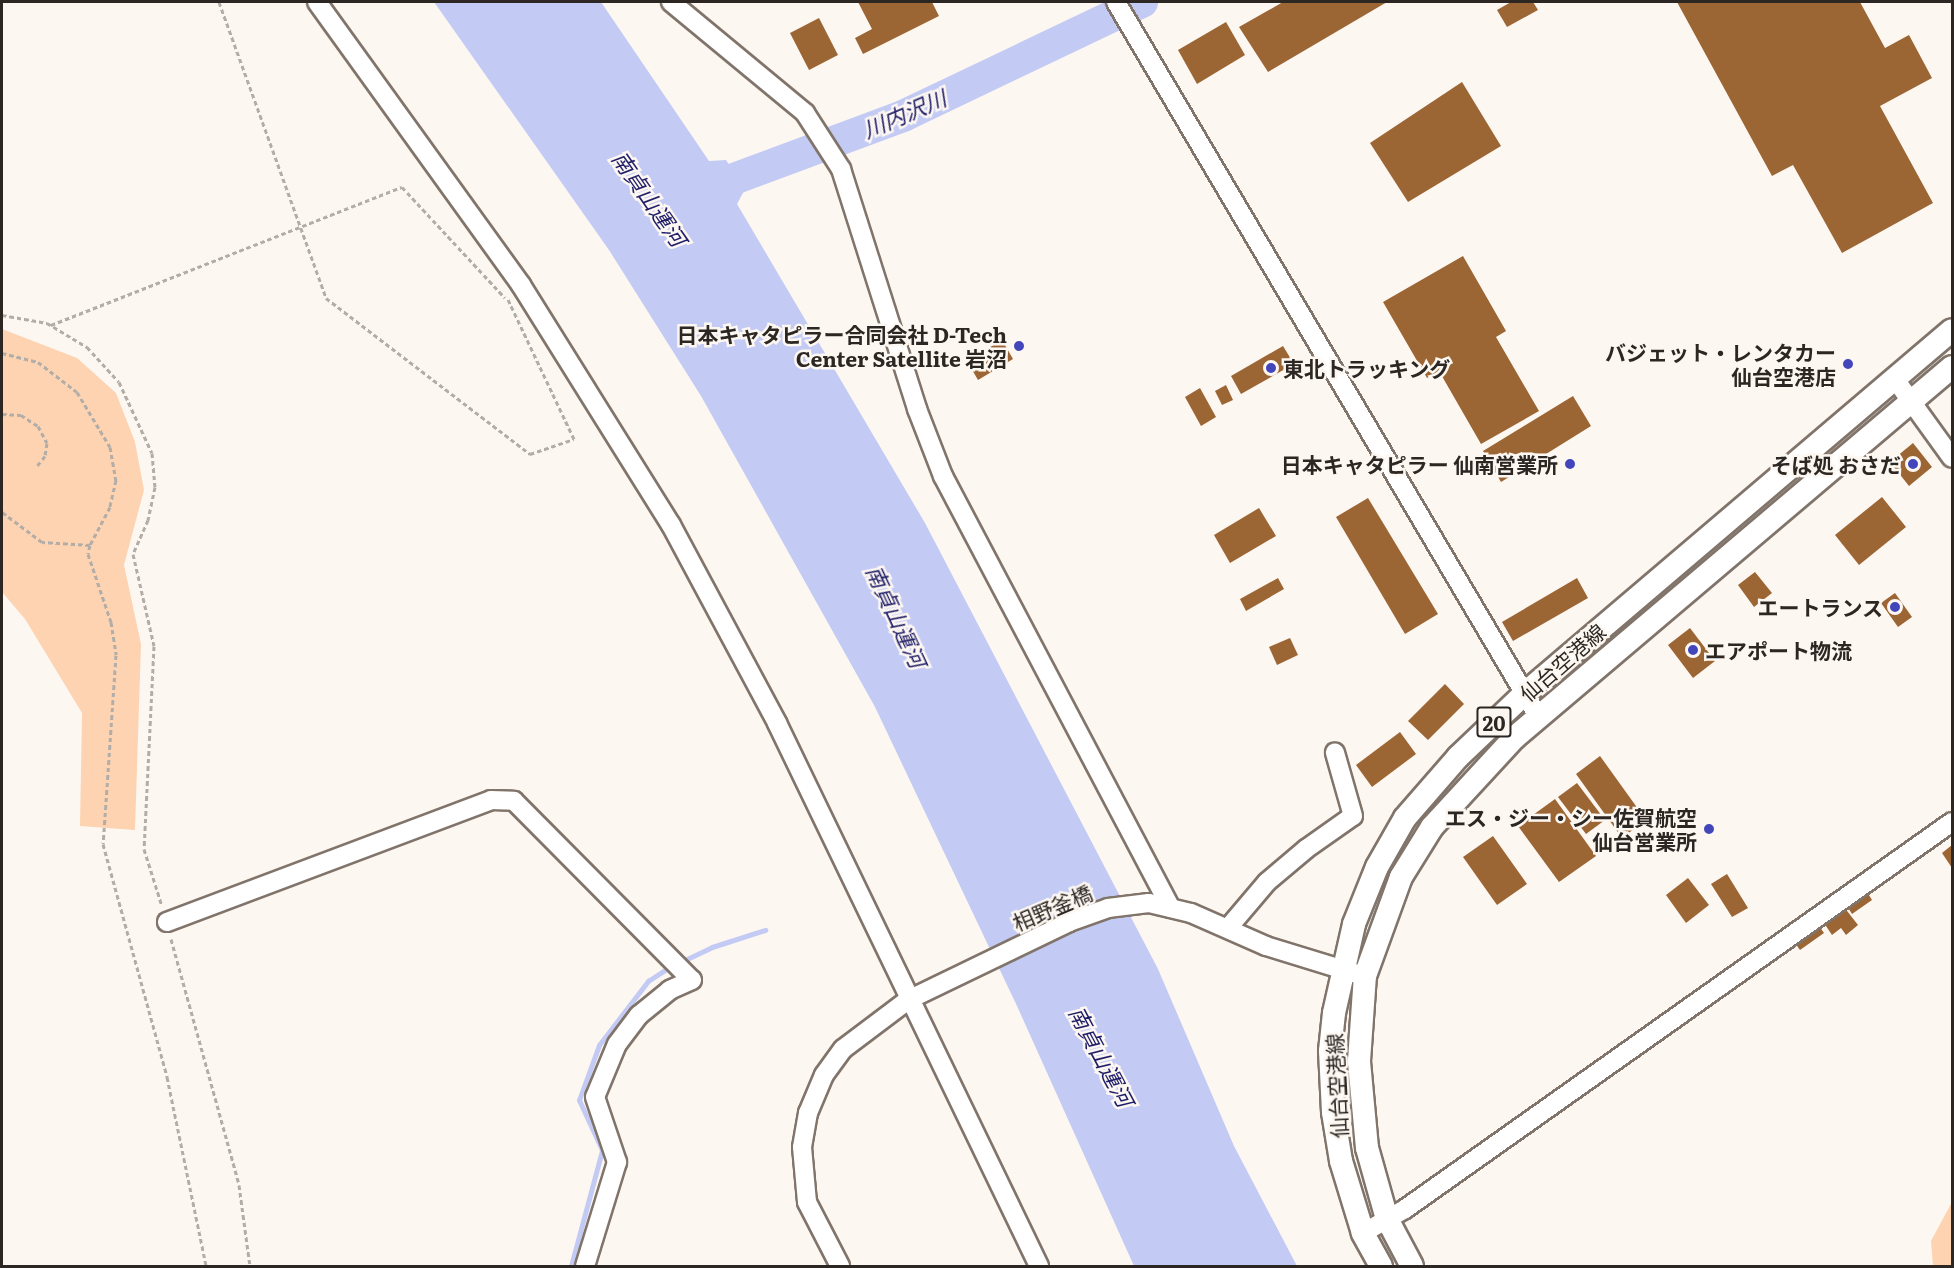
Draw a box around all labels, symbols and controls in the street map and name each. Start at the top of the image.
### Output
water label: 川内沢川 [858,84,950,142]
water label: 南貞山運河 [608,145,692,251]
place label: 日本キャタピラー合同会社 D-Tech Center Satellite 岩沼 [677,321,1007,371]
marker: 日本キャタピラー合同会社 D-Tech Center Satellite 岩沼 [1012,339,1026,353]
place label: バジェット・レンタカー 仙台空港店 [1605,339,1836,389]
place label: 東北トラッキング [1283,355,1451,381]
marker: バジェット・レンタカー 仙台空港店 [1841,357,1855,371]
marker: 東北トラッキング [1264,361,1278,375]
place label: 日本キャタピラー 仙南営業所 [1281,451,1558,477]
place label: そば処 おさだ [1771,451,1901,477]
marker: 日本キャタピラー 仙南営業所 [1563,457,1577,471]
marker: そば処 おさだ [1906,457,1920,471]
water label: 南貞山運河 [862,561,932,671]
place label: エートランス [1757,594,1883,620]
marker: エートランス [1888,600,1902,614]
street label: 仙台空港線 [1514,618,1610,706]
place label: エアポート物流 [1705,637,1852,663]
marker: エアポート物流 [1686,643,1700,657]
road number: 20 [1476,705,1512,739]
place label: エス・ジー・シー佐賀航空 仙台営業所 [1445,804,1697,854]
marker: エス・ジー・シー佐賀航空 仙台営業所 [1702,822,1716,836]
street label: 相野釜橋 [1008,879,1096,935]
water label: 南貞山運河 [1065,1001,1139,1111]
street label: 仙台空港線 [1321,1033,1351,1139]

